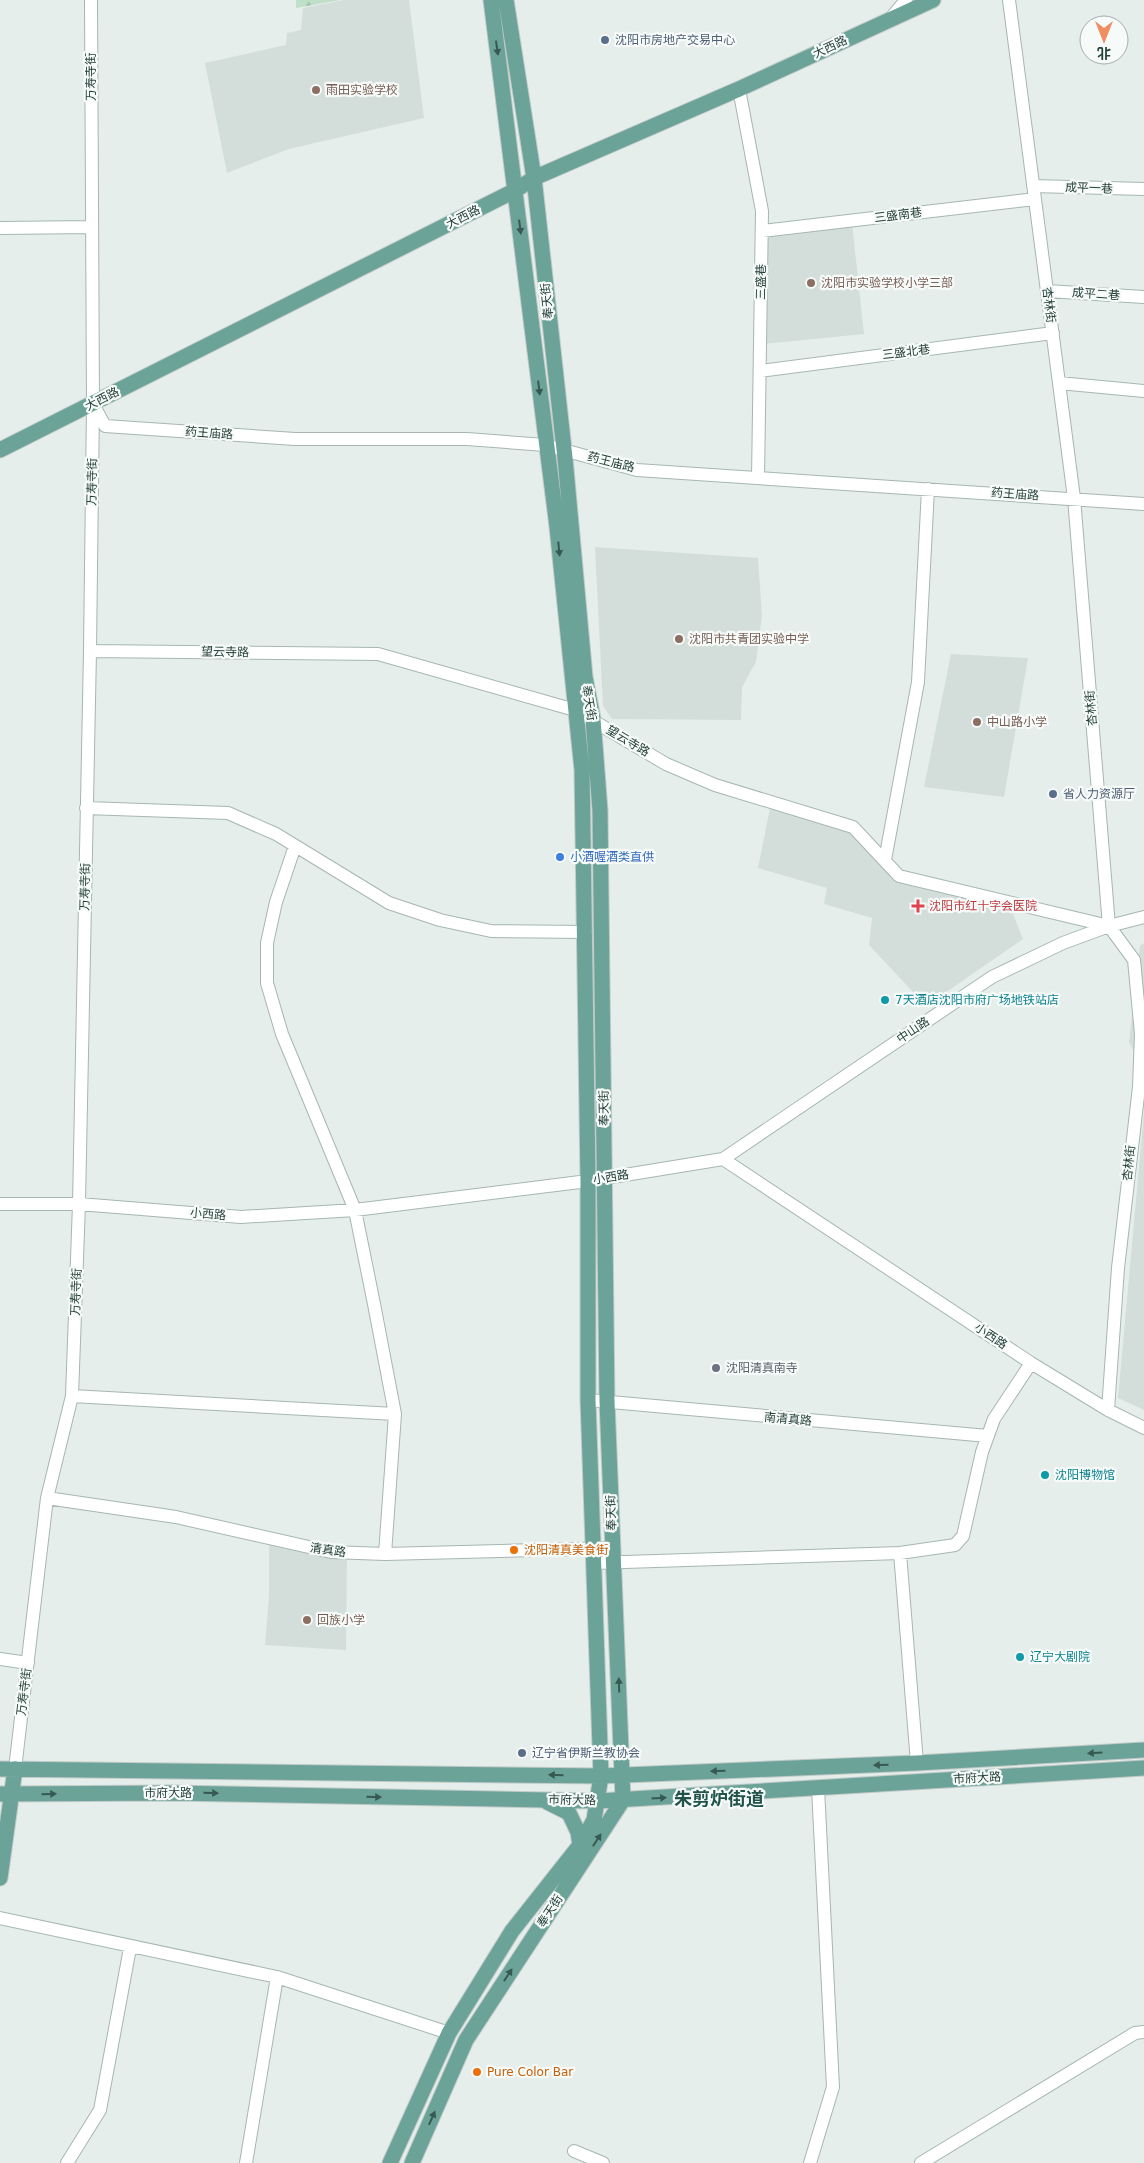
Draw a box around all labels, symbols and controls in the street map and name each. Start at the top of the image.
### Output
north arrow [1079,15,1129,65]
place label: 沈阳市房地产交易中心 [615,33,735,47]
street label: 大西路 [811,33,849,61]
marker: 沈阳市房地产交易中心 [599,34,611,46]
one-way arrow [493,41,501,57]
text: 北 [1097,45,1111,61]
street label: 万寿寺街 [84,53,98,101]
place label: 雨田实验学校 [326,83,398,97]
marker: 雨田实验学校 [310,84,322,96]
street label: 成平一巷 [1065,180,1113,196]
street label: 大西路 [444,203,482,231]
street label: 三盛南巷 [873,205,923,225]
one-way arrow [516,219,524,235]
street label: 三盛巷 [754,264,768,300]
place label: 沈阳市实验学校小学三部 [821,276,953,290]
marker: 沈阳市实验学校小学三部 [805,277,817,289]
street label: 奉天街 [538,282,556,320]
street label: 成平二巷 [1072,285,1120,303]
street label: 杏林街 [1040,286,1058,324]
street label: 三盛北巷 [881,342,931,362]
one-way arrow [535,381,543,397]
street label: 大西路 [83,385,121,413]
street label: 药王庙路 [185,424,233,442]
street label: 药王庙路 [586,449,636,475]
street label: 万寿寺街 [85,458,99,506]
street label: 药王庙路 [991,485,1039,503]
one-way arrow [555,542,563,558]
place label: 沈阳市共青团实验中学 [689,632,809,646]
marker: 沈阳市共青团实验中学 [673,633,685,645]
street label: 望云寺路 [201,645,249,659]
street label: 奉天街 [579,684,599,722]
street label: 杏林街 [1082,689,1100,727]
place label: 中山路小学 [987,715,1047,729]
marker: 中山路小学 [971,716,983,728]
street label: 望云寺路 [604,723,652,759]
place label: 省人力资源厅 [1063,787,1135,801]
marker: 省人力资源厅 [1047,788,1059,800]
place label: 小酒喔酒类直供 [570,850,654,864]
marker: 小酒喔酒类直供 [554,851,566,863]
street label: 万寿寺街 [78,863,92,911]
marker: 沈阳市红十字会医院 [911,899,925,913]
place label: 沈阳市红十字会医院 [929,899,1037,913]
place label: 7天酒店沈阳市府广场地铁站店 [895,993,1059,1007]
marker: 7天酒店沈阳市府广场地铁站店 [879,994,891,1006]
street label: 中山路 [894,1014,932,1046]
street label: 奉天街 [597,1090,611,1126]
street label: 杏林街 [1120,1144,1138,1182]
street label: 小西路 [592,1167,630,1187]
street label: 小西路 [189,1205,227,1223]
street label: 万寿寺街 [68,1268,84,1316]
street label: 小西路 [972,1320,1010,1352]
place label: 沈阳清真南寺 [726,1361,798,1375]
marker: 沈阳清真南寺 [710,1362,722,1374]
street label: 南清真路 [763,1410,813,1428]
place label: 沈阳博物馆 [1055,1468,1115,1482]
marker: 沈阳博物馆 [1039,1469,1051,1481]
street label: 奉天街 [603,1495,619,1531]
street label: 清真路 [309,1541,347,1559]
place label: 沈阳清真美食街 [524,1543,608,1557]
marker: 沈阳清真美食街 [508,1544,520,1556]
place label: 回族小学 [317,1613,365,1627]
marker: 回族小学 [301,1614,313,1626]
place label: 辽宁大剧院 [1030,1650,1090,1664]
marker: 辽宁大剧院 [1014,1651,1026,1663]
street label: 万寿寺街 [14,1667,34,1717]
one-way arrow [614,1677,622,1693]
place label: 辽宁省伊斯兰教协会 [532,1746,640,1760]
marker: 辽宁省伊斯兰教协会 [516,1747,528,1759]
one-way arrow [1087,1749,1103,1757]
one-way arrow [872,1761,888,1769]
one-way arrow [710,1767,726,1775]
street label: 市府大路 [953,1770,1001,1786]
one-way arrow [548,1771,564,1779]
street label: 市府大路 [144,1786,192,1800]
district label: 朱剪炉街道 [674,1788,764,1809]
one-way arrow [41,1790,57,1798]
one-way arrow [203,1790,219,1798]
one-way arrow [366,1793,382,1801]
street label: 市府大路 [548,1793,596,1807]
one-way arrow [651,1794,667,1802]
one-way arrow [592,1833,602,1846]
street label: 奉天街 [534,1892,566,1930]
one-way arrow [503,1969,513,1982]
place label: Pure Color Bar [487,2065,573,2079]
marker: Pure Color Bar [471,2066,483,2078]
one-way arrow [428,2111,436,2125]

